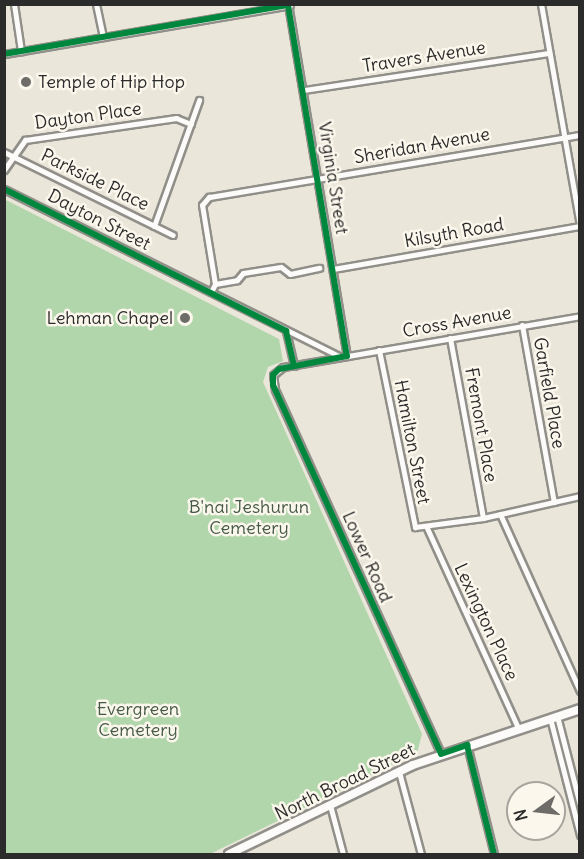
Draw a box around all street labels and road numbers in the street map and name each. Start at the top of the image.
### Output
street label: Travers Avenue [361,37,487,77]
street label: Dayton Place [33,98,143,134]
street label: Virginia Street [313,120,353,236]
street label: Sheridan Avenue [352,123,492,169]
street label: Parkside Place [37,145,153,215]
street label: Dayton Street [44,185,154,255]
street label: Kilsyth Road [403,214,505,252]
street label: Cross Avenue [401,302,513,342]
street label: Garfield Place [529,336,569,450]
street label: Fremont Place [460,366,502,484]
street label: Hamilton Street [389,378,435,506]
street label: Lower Road [337,508,397,606]
street label: Lexington Place [449,560,523,684]
street label: North Broad Street [272,739,418,825]

